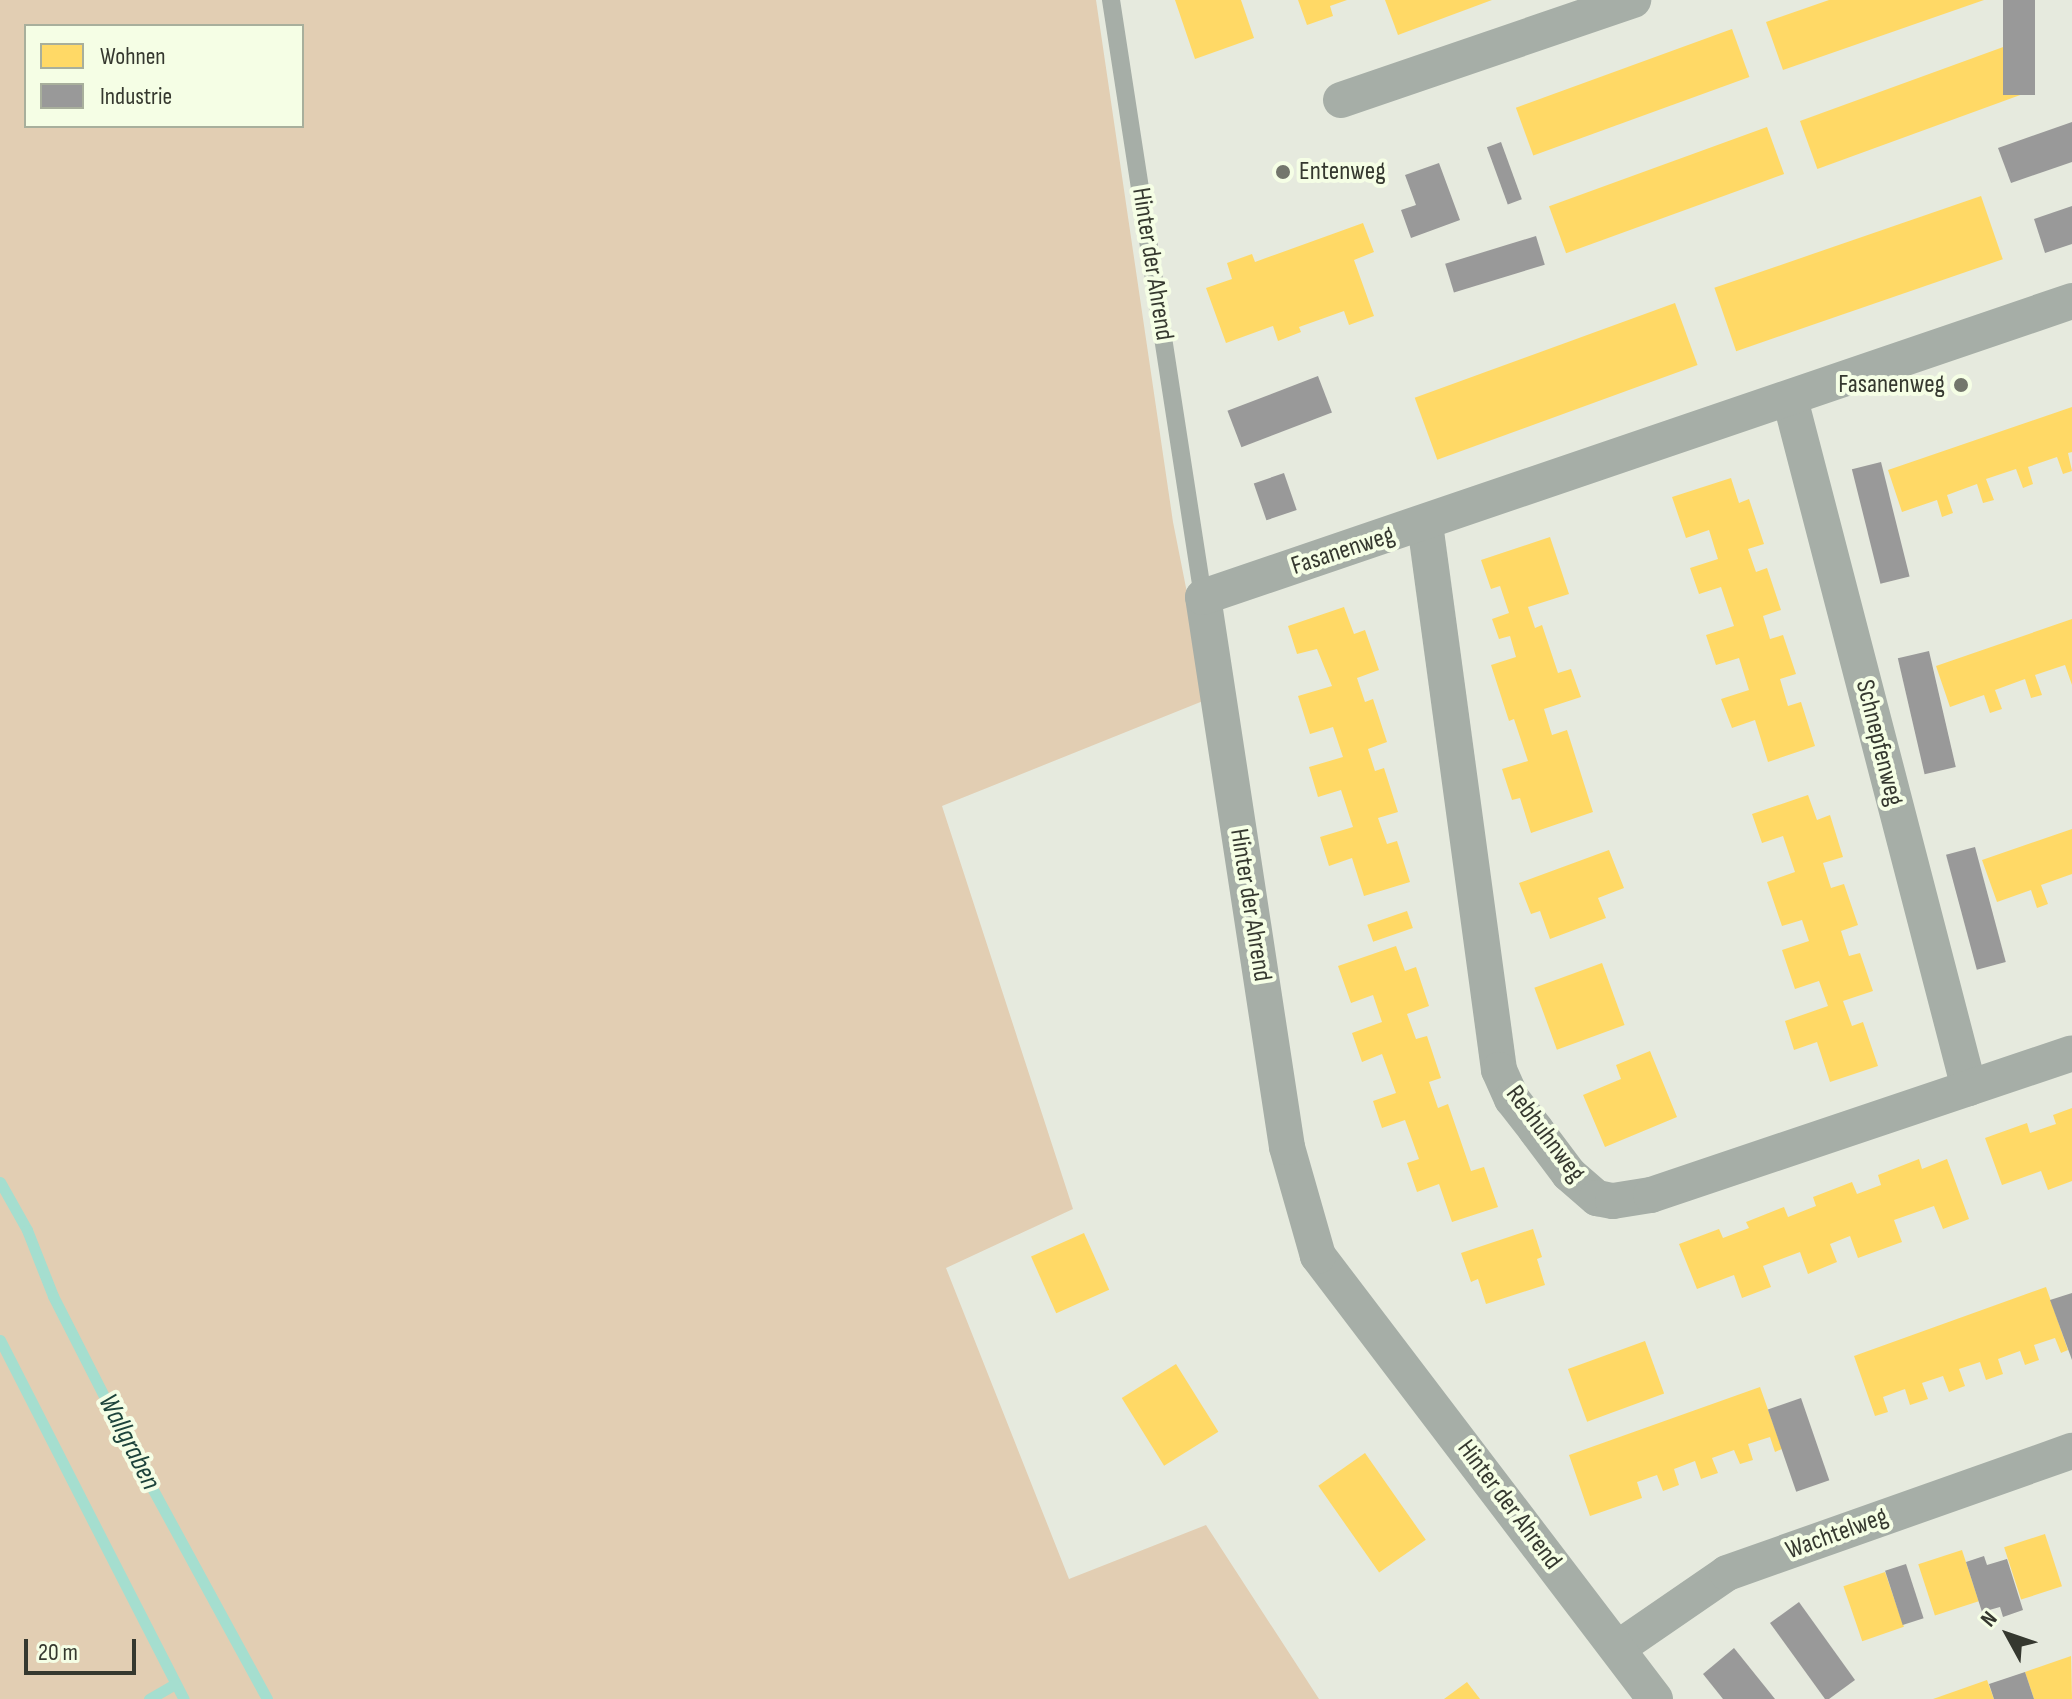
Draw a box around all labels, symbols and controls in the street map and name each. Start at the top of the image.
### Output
legend [24,24,304,128]
text: Wohnen [100,42,166,71]
text: Industrie [100,82,172,111]
place label: Entenweg [1299,156,1386,188]
marker: Entenweg [1274,163,1292,181]
street label: Hinter der Ahrend [1125,185,1179,343]
place label: Fasanenweg [1838,369,1945,401]
marker: Fasanenweg [1952,376,1970,394]
street label: Fasanenweg [1287,520,1399,582]
street label: Schnepfenweg [1848,677,1910,809]
street label: Hinter der Ahrend [1223,826,1277,984]
street label: Rebhuhnweg [1499,1080,1591,1188]
water label: Wallgraben [91,1388,167,1496]
street label: Hinter der Ahrend [1450,1434,1568,1576]
street label: Wachtelweg [1782,1501,1892,1567]
north arrow [1968,1595,2048,1675]
text: N [1975,1606,2003,1632]
scale bar [28,1623,140,1673]
text: 20 m [38,1638,78,1667]

